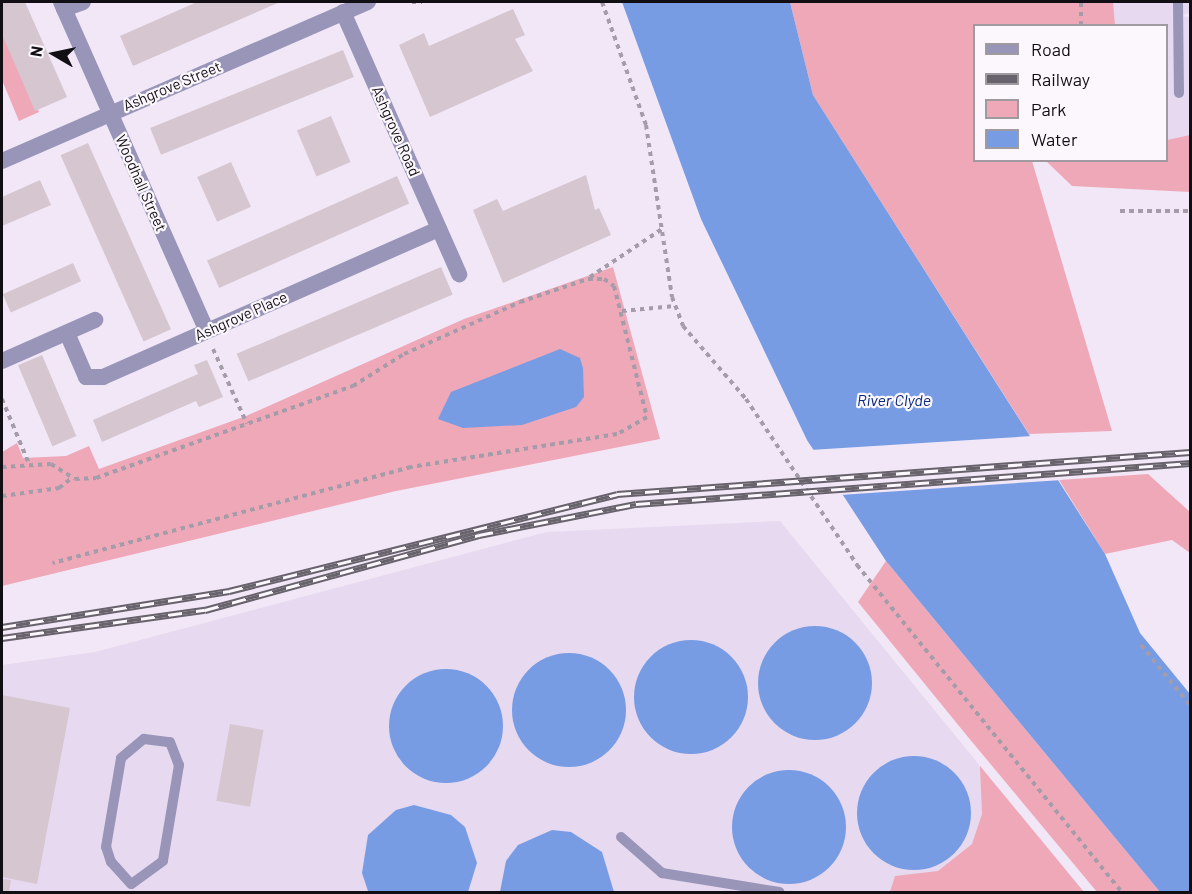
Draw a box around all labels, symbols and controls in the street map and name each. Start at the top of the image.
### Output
north arrow [24,24,84,84]
legend [973,24,1168,162]
text: Road [1031,38,1071,60]
text: N [26,44,46,58]
street label: Ashgrove Street [120,57,224,115]
text: Railway [1031,68,1090,90]
street label: Ashgrove Road [368,83,424,179]
text: Park [1031,98,1066,120]
text: Water [1031,128,1078,150]
street label: Woodhall Street [112,132,170,234]
street label: Ashgrove Place [192,288,290,344]
water label: River Clyde [857,390,931,410]

